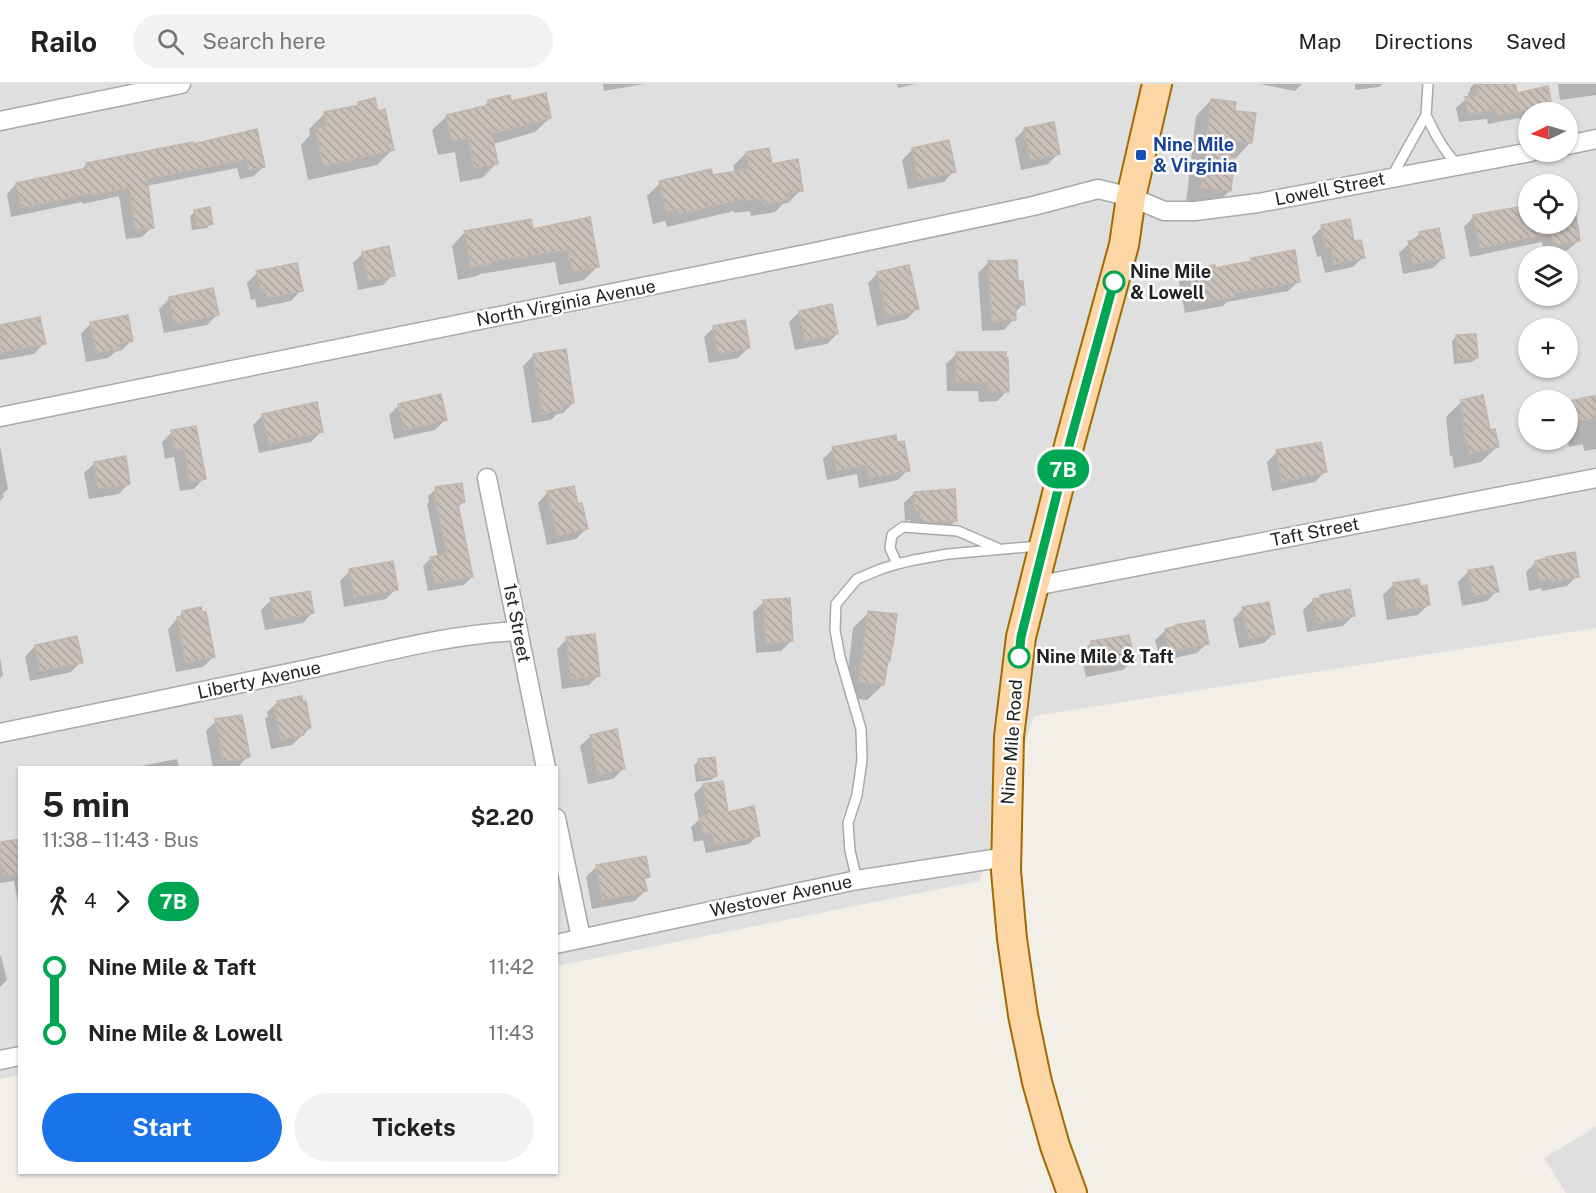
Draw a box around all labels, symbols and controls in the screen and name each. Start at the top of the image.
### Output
search box [133,14,553,68]
text: Railo [30,25,97,58]
icon: search [154,25,187,58]
text: Search here [202,28,326,54]
text: Map [1299,29,1341,54]
text: Directions [1374,29,1473,54]
text: Saved [1506,29,1566,54]
north arrow [1518,102,1578,162]
map controls [1518,102,1578,450]
place label: Nine Mile & Virginia [1153,134,1238,176]
marker: Nine Mile & Virginia [1134,148,1148,162]
street label: Lowell Street [1273,168,1387,209]
button: locate [1518,174,1578,234]
button: layers [1518,246,1578,306]
place label: Nine Mile & Lowell [1130,261,1211,303]
marker: Nine Mile & Lowell [1103,271,1125,293]
street label: North Virginia Avenue [475,275,657,330]
button: + [1518,318,1578,378]
button: − [1518,390,1578,450]
line badge: 7B [1036,450,1090,488]
text: 7B [1049,457,1077,482]
street label: Taft Street [1269,513,1361,550]
street label: 1st Street [500,582,535,664]
marker: Nine Mile & Taft [1008,646,1030,668]
place label: Nine Mile & Taft [1036,646,1174,667]
street label: Liberty Avenue [195,656,322,703]
street label: Nine Mile Road [997,679,1026,805]
text: 5 min [42,786,130,824]
text: $2.20 [471,804,534,830]
text: 11:38 – 11:43 · Bus [42,828,199,852]
street label: Westover Avenue [708,870,854,921]
icon: walk [42,885,75,918]
icon: forward [106,885,139,918]
text: 4 [84,889,97,913]
text: 7B [160,889,187,914]
text: Nine Mile & Taft [88,954,256,980]
text: 11:42 [489,955,534,979]
text: Nine Mile & Lowell [88,1020,283,1046]
text: 11:43 [488,1021,534,1045]
button: Start [42,1093,282,1162]
button: Tickets [294,1093,534,1162]

